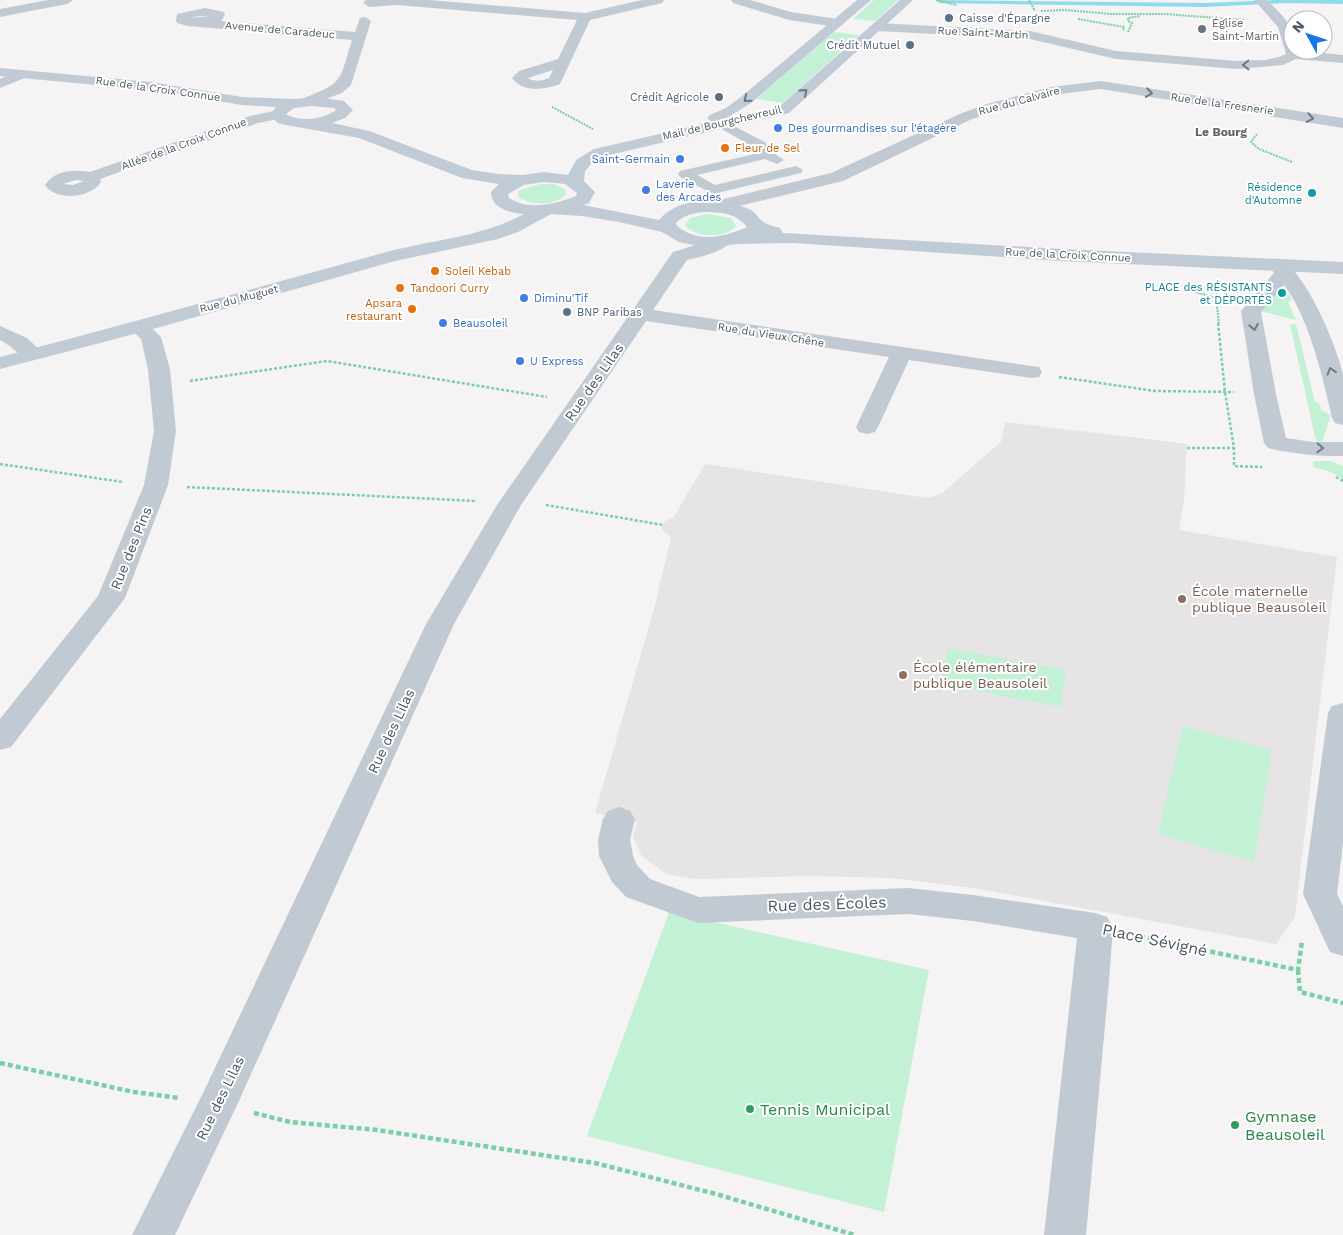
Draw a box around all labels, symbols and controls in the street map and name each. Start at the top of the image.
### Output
north arrow [1283,10,1333,60]
place label: Caisse d'Épargne [959,11,1050,25]
marker: Caisse d'Épargne [943,12,955,24]
place label: Église Saint-Martin [1212,16,1279,43]
text: N [1289,18,1308,36]
street label: Avenue de Caradeuc [225,19,335,41]
marker: Église Saint-Martin [1196,23,1208,35]
street label: Rue Saint-Martin [937,24,1029,42]
place label: Crédit Mutuel [826,39,901,52]
marker: Crédit Mutuel [904,39,916,51]
one-way arrow [1242,59,1250,70]
street label: Rue de la Croix Connue [95,74,221,104]
street label: Rue du Calvaire [977,84,1061,118]
one-way arrow [1145,88,1154,98]
one-way arrow [799,89,808,98]
street label: Rue de la Fresnerie [1170,90,1274,118]
place label: Crédit Agricole [630,91,709,104]
marker: Crédit Agricole [713,91,725,103]
one-way arrow [744,93,753,101]
street label: Mail de Bourgchevreuil [661,103,783,143]
one-way arrow [1305,112,1314,123]
street label: Allée de la Croix Connue [120,115,248,173]
marker: Des gourmandises sur l'étagère [772,122,784,134]
place label: Des gourmandises sur l'étagère [788,122,957,135]
district label: Le Bourg [1195,125,1247,139]
marker: Fleur de Sel [719,142,731,154]
place label: Fleur de Sel [735,142,801,155]
place label: Saint-Germain [592,153,670,166]
marker: Saint-Germain [674,153,686,165]
place label: Laverie des Arcades [656,178,722,204]
place label: Résidence d'Automne [1245,181,1302,207]
marker: Laverie des Arcades [640,184,652,196]
marker: Résidence d'Automne [1306,187,1318,199]
street label: Rue de la Croix Connue [1005,245,1131,265]
marker: Soleil Kebab [429,265,441,277]
place label: Soleil Kebab [445,265,511,278]
place label: PLACE des RÉSISTANTS et DÉPORTÉS [1145,280,1272,307]
street label: Rue du Muguet [198,282,280,316]
marker: Tandoori Curry [394,282,406,294]
place label: Tandoori Curry [410,282,489,295]
marker: PLACE des RÉSISTANTS et DÉPORTÉS [1276,287,1288,299]
marker: Diminu'Tif [518,292,530,304]
place label: Diminu'Tif [534,292,589,305]
place label: Apsara restaurant [346,297,402,323]
marker: Apsara restaurant [406,303,418,315]
marker: BNP Paribas [561,306,573,318]
place label: BNP Paribas [577,306,642,319]
marker: Beausoleil [437,317,449,329]
place label: Beausoleil [453,317,509,330]
street label: Rue du Vieux Chêne [717,320,825,350]
one-way arrow [1248,323,1258,331]
street label: Rue des Lilas [561,340,627,424]
marker: U Express [514,355,526,367]
place label: U Express [530,355,584,368]
one-way arrow [1326,367,1336,376]
one-way arrow [1316,443,1324,454]
street label: Rue des Pins [107,504,155,592]
place label: École maternelle publique Beausoleil [1192,583,1327,615]
marker: École maternelle publique Beausoleil [1176,593,1188,605]
place label: École élémentaire publique Beausoleil [913,659,1048,691]
marker: École élémentaire publique Beausoleil [897,669,909,681]
street label: Rue des Lilas [364,686,418,776]
street label: Rue des Écoles [767,892,887,916]
street label: Place Sévigné [1101,920,1209,960]
street label: Rue des Lilas [193,1053,247,1143]
place label: Tennis Municipal [760,1100,890,1119]
marker: Tennis Municipal [744,1103,756,1115]
place label: Gymnase Beausoleil [1245,1107,1325,1144]
marker: Gymnase Beausoleil [1229,1119,1241,1131]

